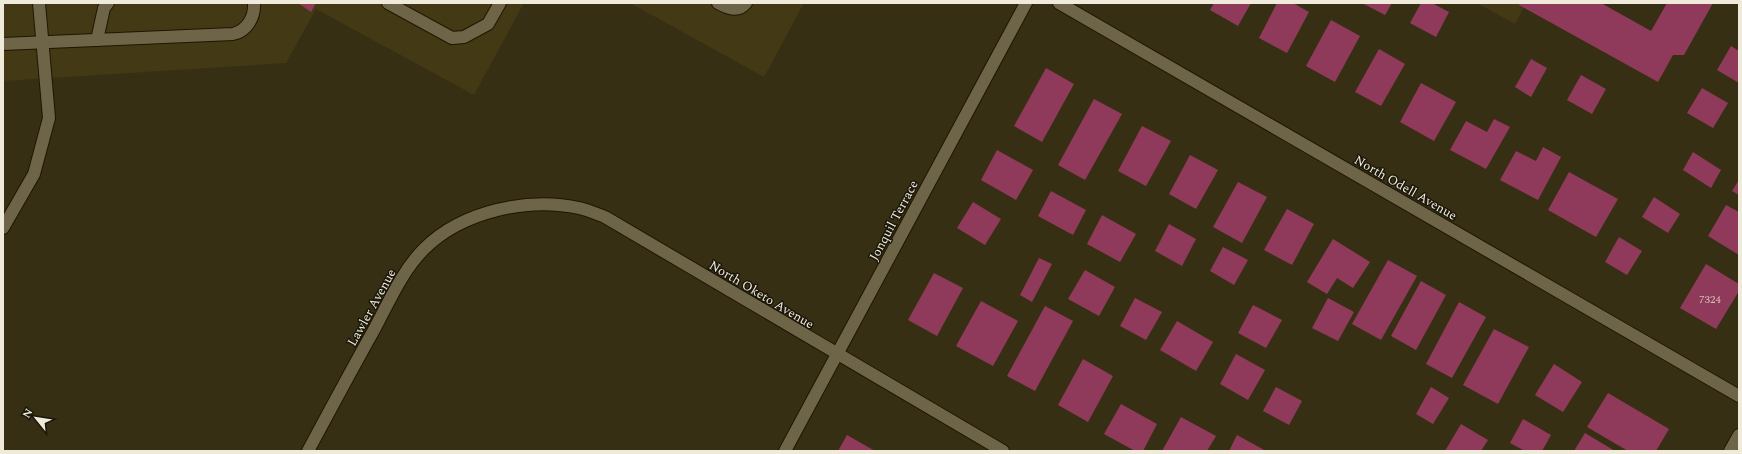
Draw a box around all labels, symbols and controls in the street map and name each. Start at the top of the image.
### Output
street label: North Odell Avenue [1350,150,1461,225]
street label: Jonquil Terrace [864,177,924,264]
street label: North Oketo Avenue [705,255,818,334]
street label: Lawler Avenue [342,265,401,350]
house number: 7324 [1699,291,1721,308]
north arrow [16,398,56,438]
text: N [18,405,37,421]

